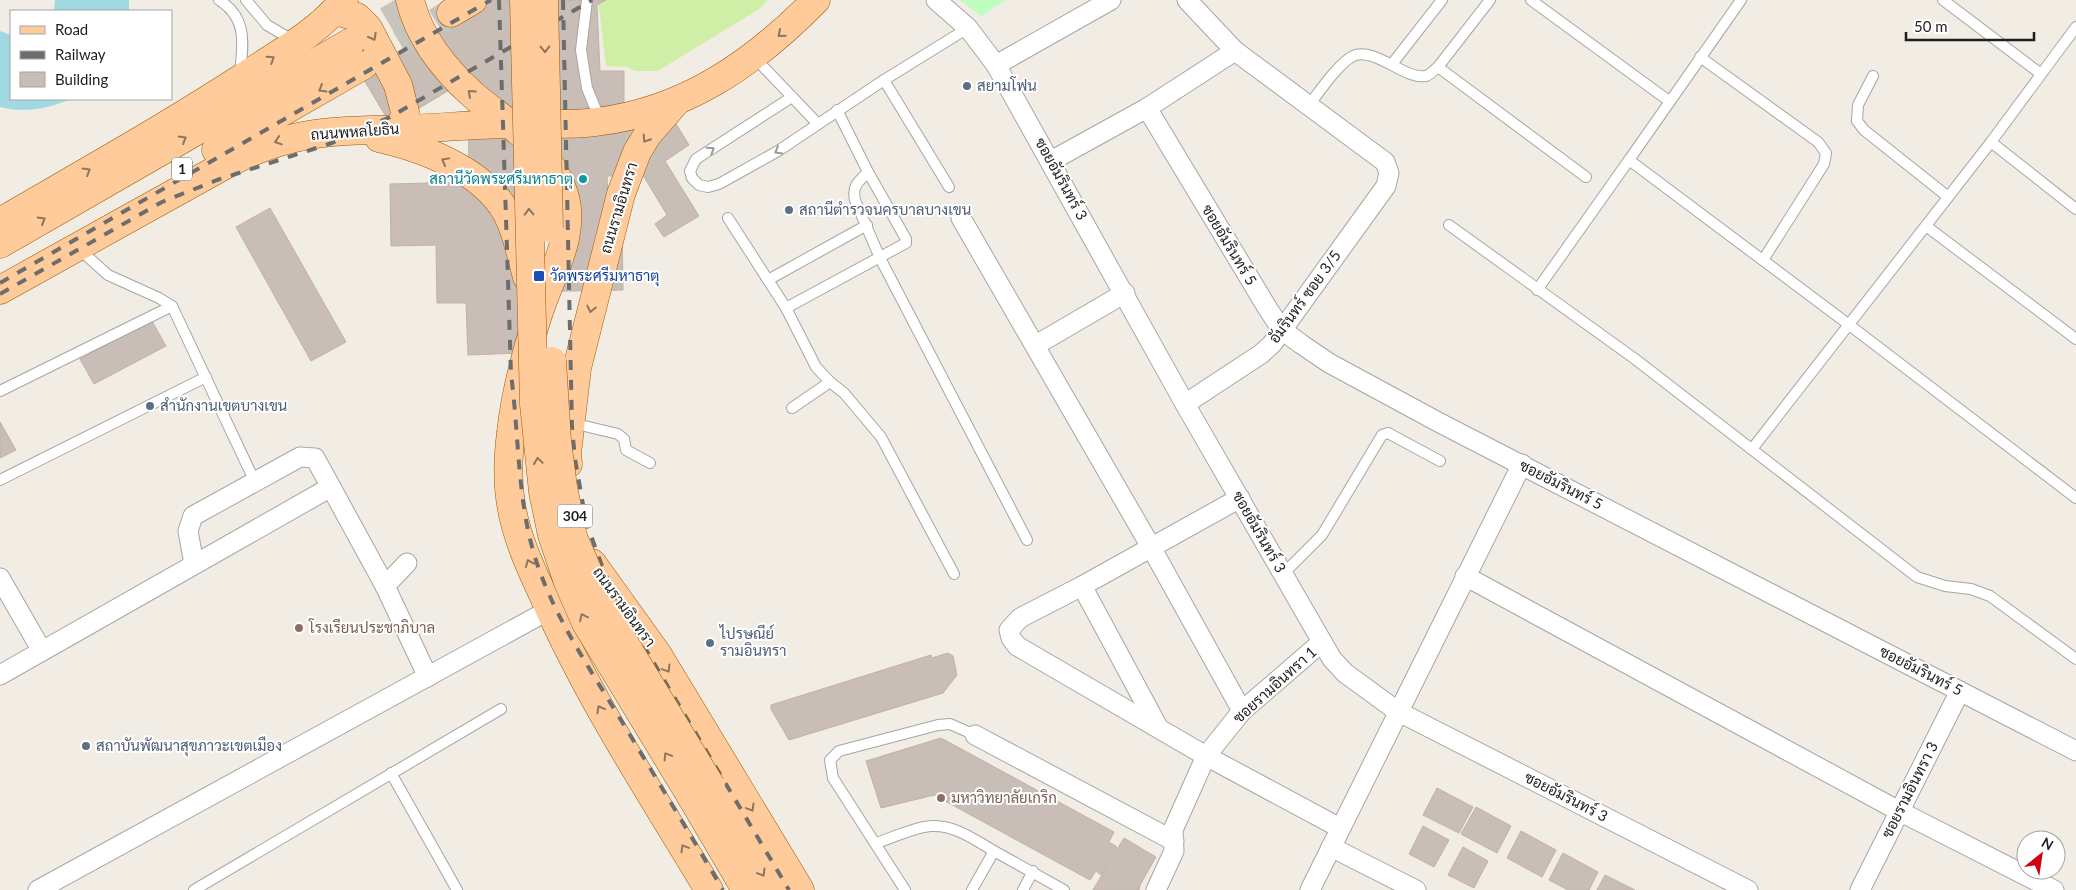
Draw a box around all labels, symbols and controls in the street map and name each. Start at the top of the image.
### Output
legend [10,10,172,100]
scale bar [1906,10,2034,42]
text: 50 m [1914,17,1948,35]
text: Road [55,20,88,38]
one-way arrow [778,28,787,37]
one-way arrow [367,32,377,41]
text: Railway [55,45,106,63]
one-way arrow [540,45,550,53]
one-way arrow [265,56,274,65]
text: Building [55,70,108,88]
place label: สยามโฟน [977,76,1037,94]
marker: สยามโฟน [961,80,973,92]
one-way arrow [318,83,327,93]
one-way arrow [468,89,477,98]
street label: ถนนพหลโยธิน [310,119,400,143]
one-way arrow [643,133,652,142]
street label: ซอยอัมรินทร์ 3 [1032,134,1092,223]
one-way arrow [178,135,187,145]
one-way arrow [275,136,283,146]
one-way arrow [774,144,783,154]
one-way arrow [705,146,714,156]
road number: 1 [172,157,192,180]
one-way arrow [441,157,450,167]
street label: ถนนรามอินทรา [596,160,640,255]
one-way arrow [82,167,91,177]
place label: สถานีวัดพระศรีมหาธาตุ [429,169,573,190]
marker: สถานีวัดพระศรีมหาธาตุ [577,173,589,185]
place label: สถานีตำรวจนครบาลบางเขน [799,200,971,218]
street label: ซอยอัมรินทร์ 5 [1199,201,1261,288]
marker: สถานีตำรวจนครบาลบางเขน [783,204,795,216]
one-way arrow [524,207,535,215]
one-way arrow [37,216,46,226]
street label: อัมรินทร์ ซอย 3/5 [1264,246,1344,346]
place label: วัดพระศรีมหาธาตุ [550,266,659,287]
marker: วัดพระศรีมหาธาตุ [532,269,546,283]
one-way arrow [586,305,597,313]
place label: สำนักงานเขตบางเขน [160,396,287,414]
marker: สำนักงานเขตบางเขน [144,400,156,412]
street label: ซอยอัมรินทร์ 5 [1517,455,1606,513]
one-way arrow [534,457,544,466]
street label: ซอยอัมรินทร์ 3 [1229,488,1290,575]
road number: 304 [558,504,592,528]
one-way arrow [525,559,535,568]
street label: ถนนรามอินทรา [590,563,660,650]
one-way arrow [579,613,590,622]
place label: โรงเรียนประชาภิบาล [308,618,435,636]
marker: โรงเรียนประชาภิบาล [293,622,305,634]
place label: ไปรษณีย์ รามอินทรา [719,624,787,659]
marker: ไปรษณีย์ รามอินทรา [704,637,716,649]
street label: ซอยอัมรินทร์ 5 [1877,641,1966,699]
street label: ซอยรามอินทรา 1 [1229,642,1320,726]
one-way arrow [660,664,670,673]
one-way arrow [597,705,607,714]
place label: สถาบันพัฒนาสุขภาวะเขตเมือง [96,736,282,757]
street label: ซอยรามอินทรา 3 [1877,738,1941,841]
marker: สถาบันพัฒนาสุขภาวะเขตเมือง [80,740,92,752]
one-way arrow [663,753,673,762]
street label: ซอยอัมรินทร์ 3 [1522,767,1611,825]
place label: มหาวิทยาลัยเกริก [951,788,1057,806]
marker: มหาวิทยาลัยเกริก [935,792,947,804]
one-way arrow [744,803,754,812]
north arrow [2016,830,2066,880]
text: N [2039,833,2057,853]
one-way arrow [681,845,691,854]
one-way arrow [756,868,766,877]

